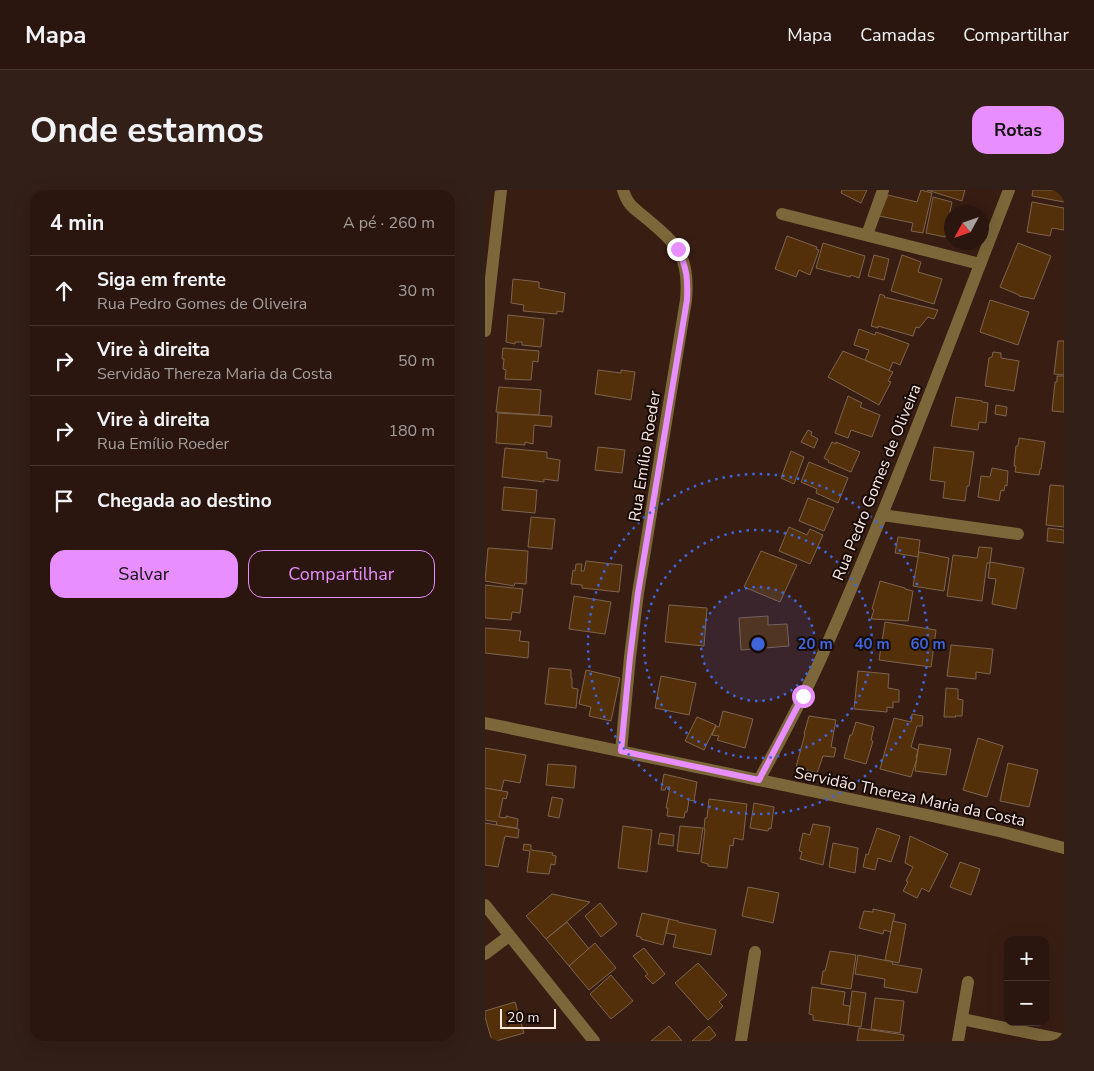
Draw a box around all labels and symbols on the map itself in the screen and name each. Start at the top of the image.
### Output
north arrow [944,205,989,250]
route end [667,238,690,261]
street label: Rua Pedro Gomes de Oliveira [827,381,926,584]
street label: Rua Emílio Roeder [624,389,666,523]
text: 20 m [797,634,833,654]
text: 40 m [854,634,890,654]
text: 60 m [910,634,946,654]
centre of rings [749,635,767,653]
route start [792,685,815,708]
street label: Servidão Thereza Maria da Costa [792,762,1027,832]
scale bar [500,1006,556,1029]

